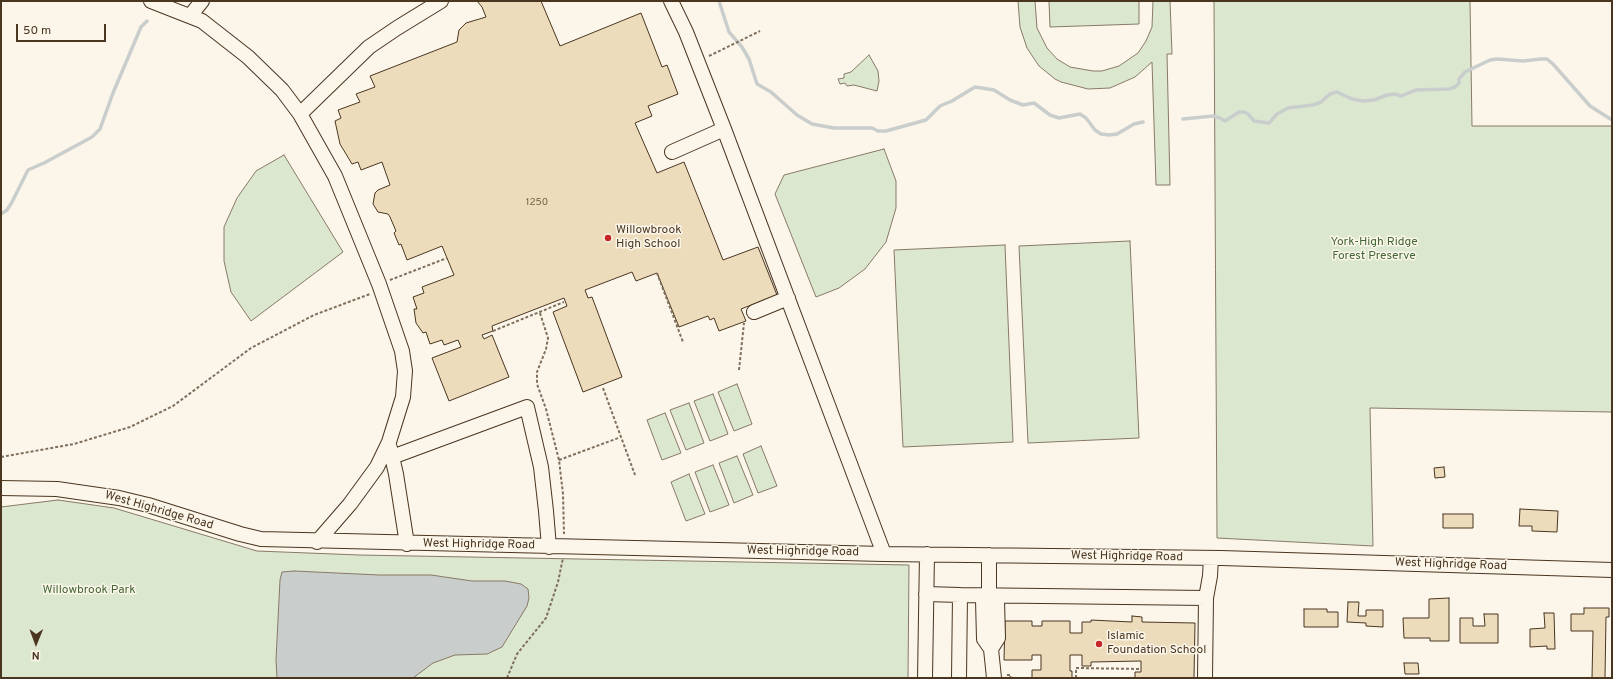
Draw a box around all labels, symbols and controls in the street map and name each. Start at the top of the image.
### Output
scale bar [18,16,108,42]
text: 50 m [23,23,51,39]
house number: 1250 [526,197,548,209]
place label: Willowbrook High School [616,224,682,252]
marker: Willowbrook High School [603,233,613,243]
park label: York-High Ridge Forest Preserve [1330,236,1418,264]
street label: West Highridge Road [103,489,215,533]
street label: West Highridge Road [423,537,535,553]
street label: West Highridge Road [747,544,859,560]
street label: West Highridge Road [1071,549,1183,565]
street label: West Highridge Road [1395,556,1507,574]
park label: Willowbrook Park [42,584,136,598]
north arrow [16,623,56,663]
place label: Islamic Foundation School [1107,630,1206,658]
marker: Islamic Foundation School [1094,639,1104,649]
text: N [32,648,40,662]

